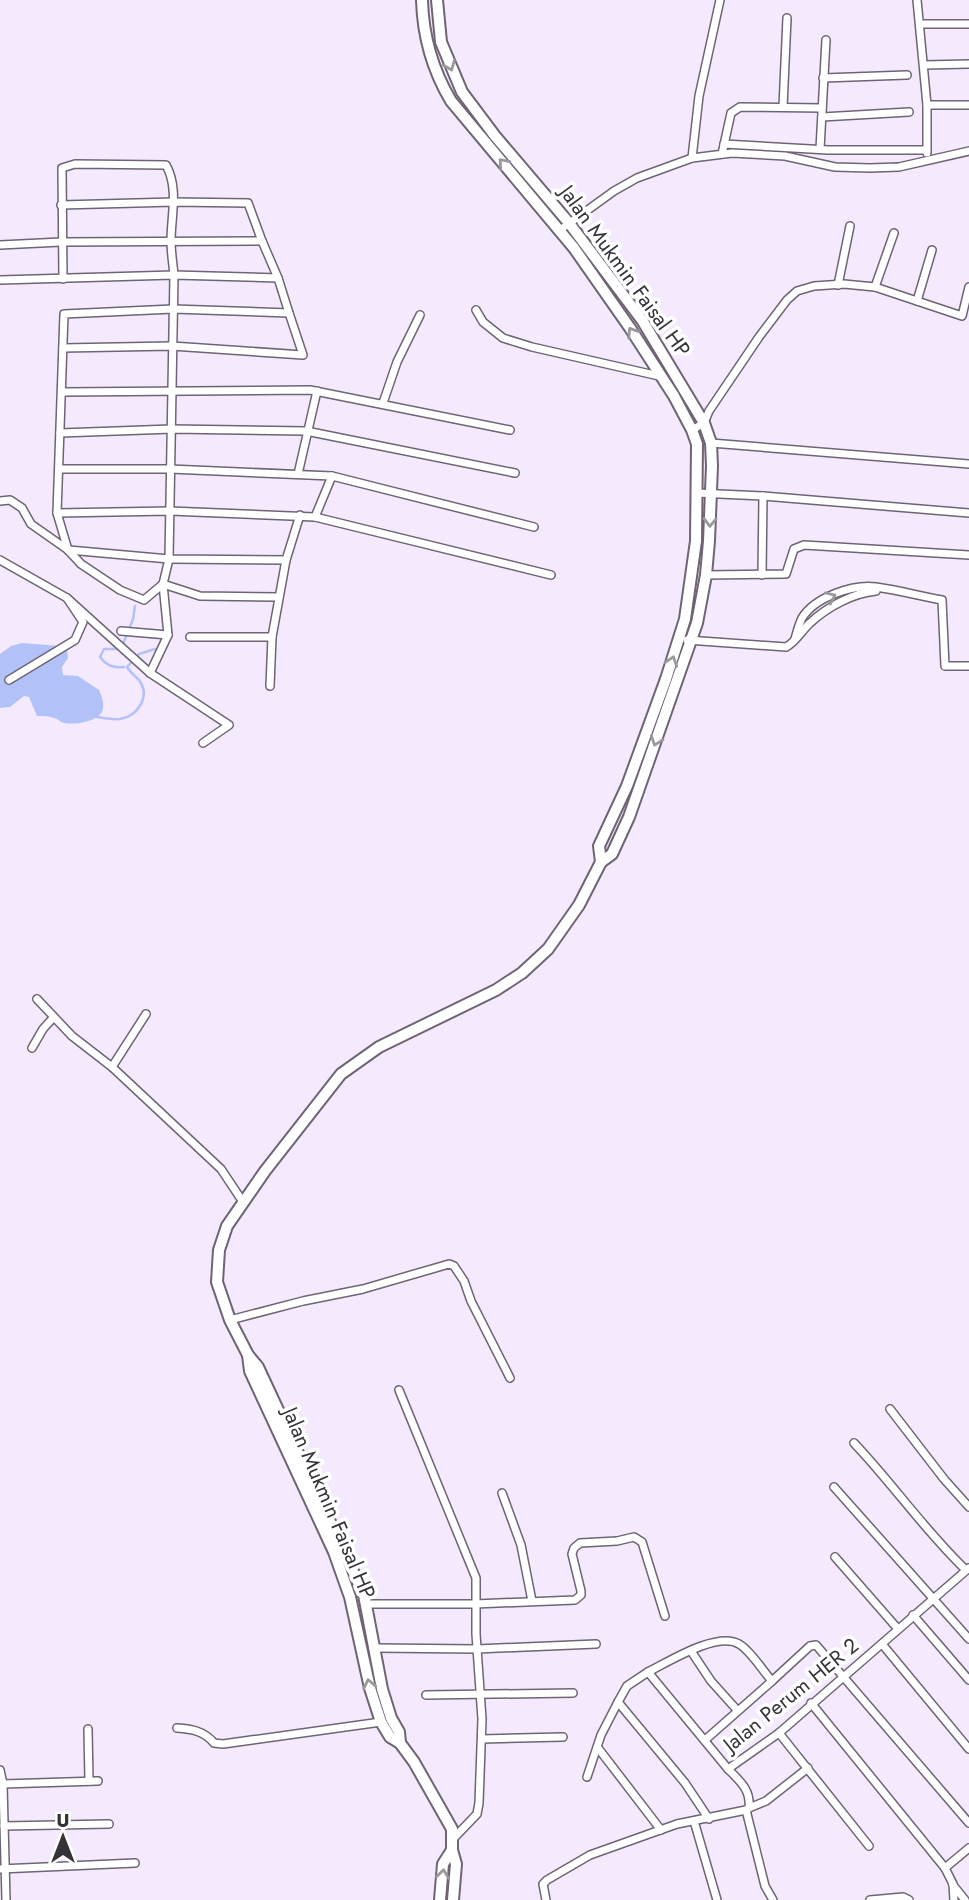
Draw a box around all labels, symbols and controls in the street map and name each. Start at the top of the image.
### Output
one-way arrow [441,60,455,72]
one-way arrow [499,158,511,171]
street label: Jalan Mukmin Faisal HP [551,177,698,363]
one-way arrow [627,326,640,339]
one-way arrow [702,517,717,528]
one-way arrow [824,591,836,605]
one-way arrow [664,655,678,667]
one-way arrow [650,735,664,747]
street label: Jalan Mukmin Faisal HP [274,1400,383,1603]
street label: Jalan Perum HER 2 [715,1631,865,1761]
one-way arrow [363,1679,378,1691]
north arrow [28,1802,98,1872]
text: U [56,1807,70,1834]
one-way arrow [435,1868,450,1880]

